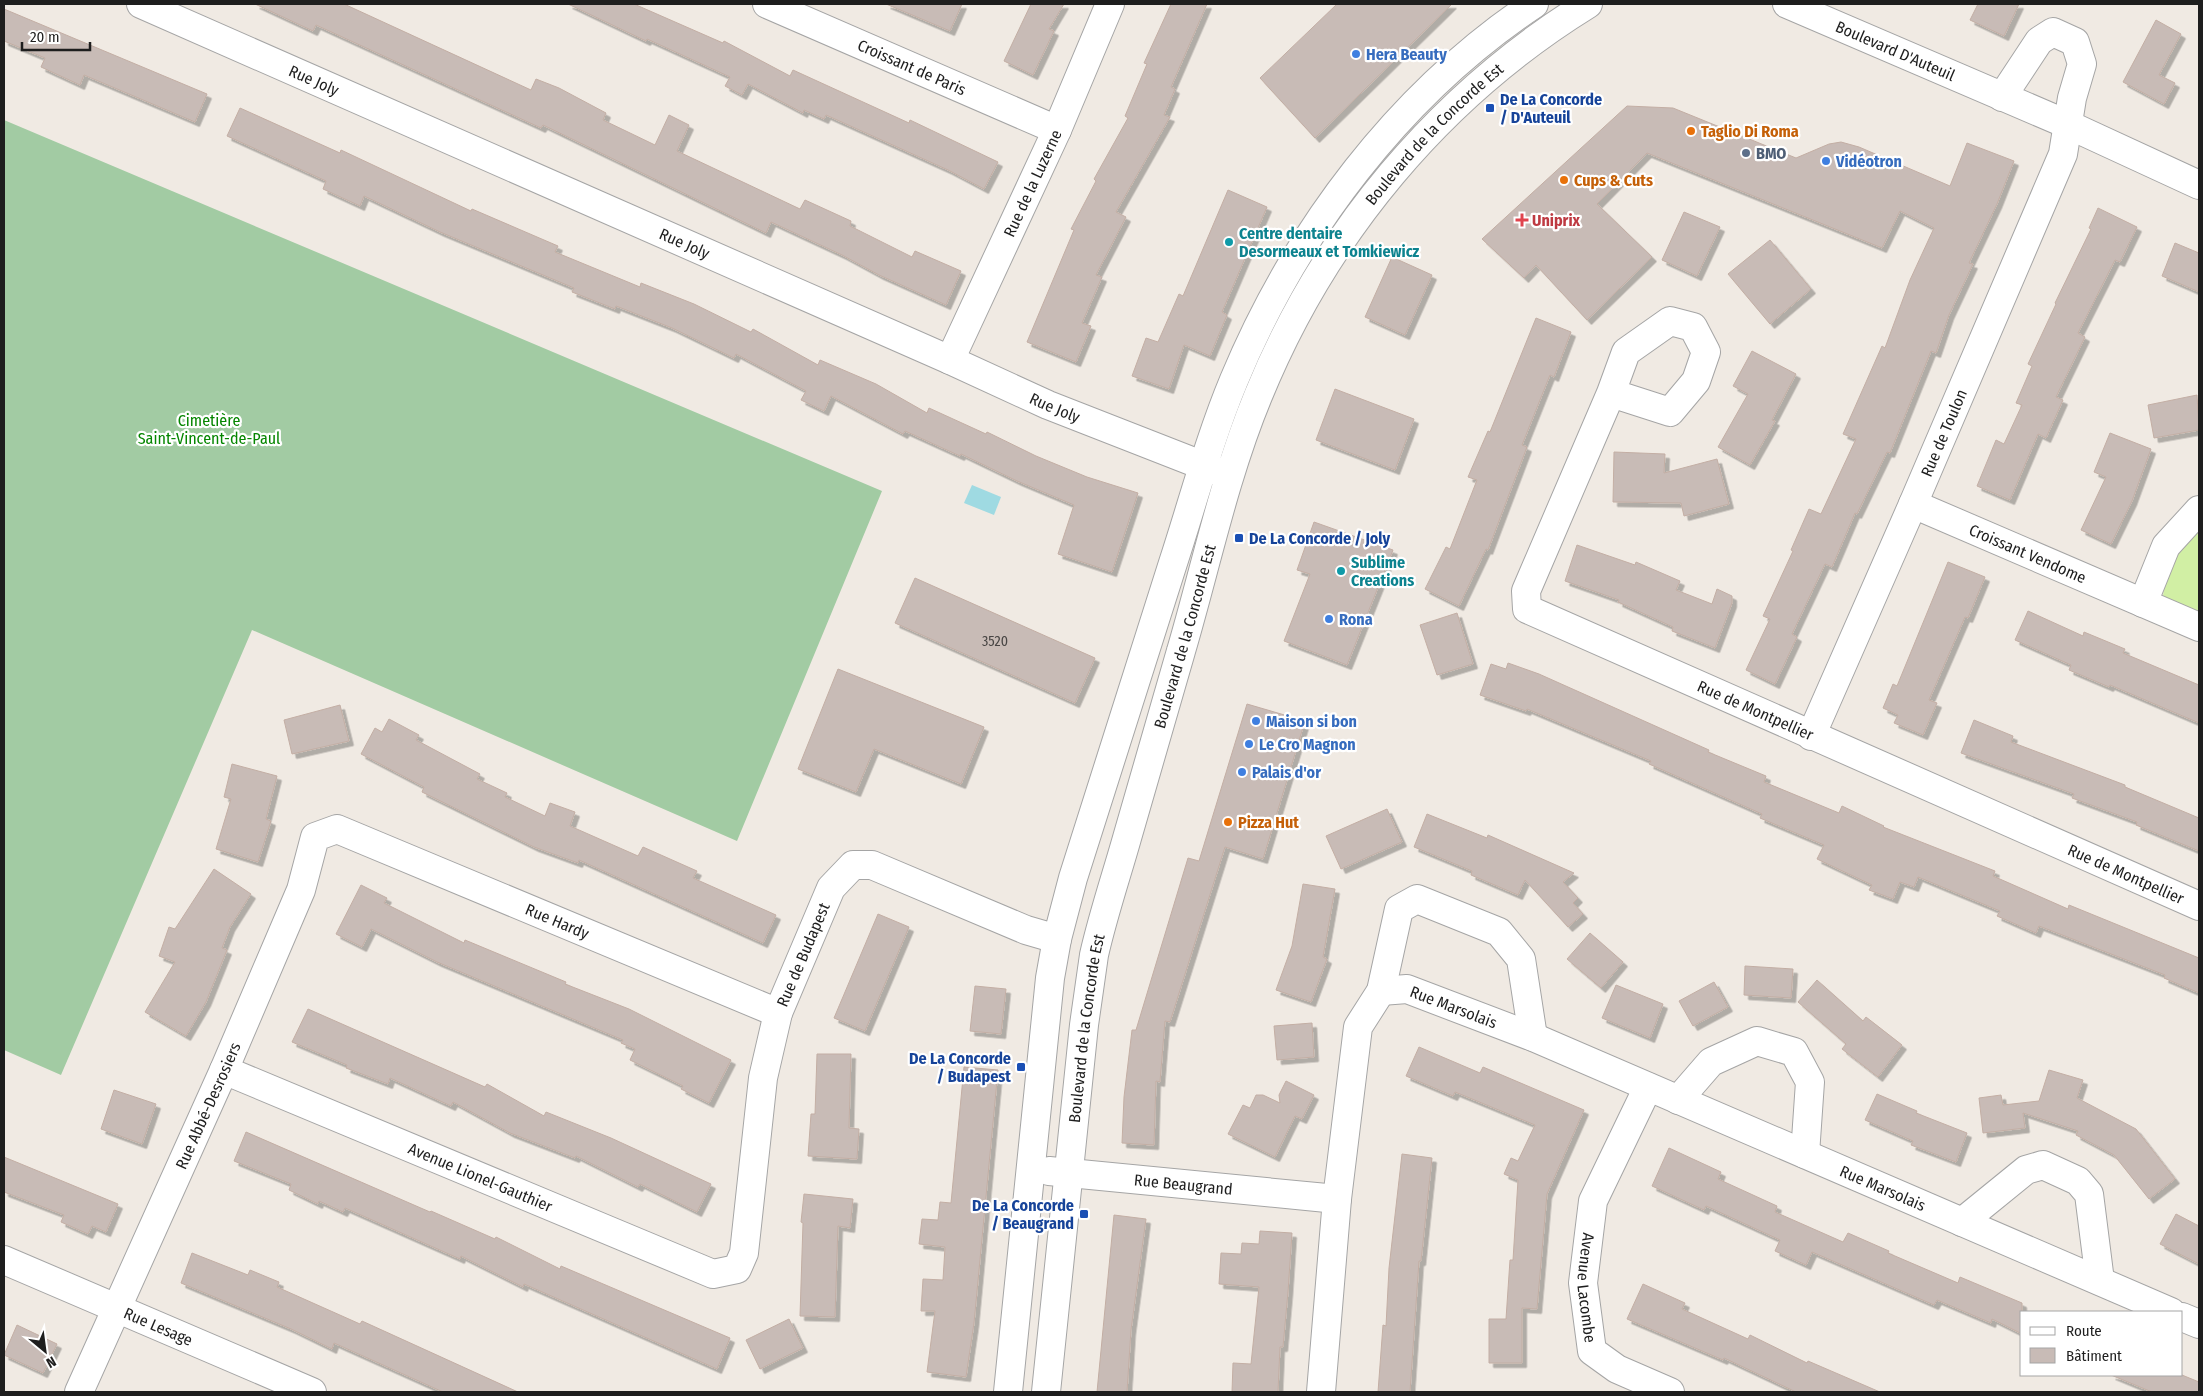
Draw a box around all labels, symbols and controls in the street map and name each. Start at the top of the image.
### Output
street label: Boulevard D'Auteuil [1833,17,1958,85]
scale bar [22,20,90,52]
text: 20 m [30,28,60,46]
street label: Croissant de Paris [855,36,969,99]
place label: Hera Beauty [1366,45,1447,64]
marker: Hera Beauty [1350,48,1362,60]
street label: Boulevard de la Concorde Est [1362,59,1508,209]
street label: Rue Joly [286,61,343,100]
place label: De La Concorde / D'Auteuil [1500,90,1602,127]
marker: De La Concorde / D'Auteuil [1484,102,1496,114]
place label: Taglio Di Roma [1701,122,1799,141]
marker: Taglio Di Roma [1685,125,1697,137]
street label: Rue de la Luzerne [1000,127,1066,240]
place label: BMO [1756,144,1786,163]
marker: BMO [1740,147,1752,159]
place label: Vidéotron [1835,152,1902,171]
marker: Vidéotron [1820,155,1832,167]
place label: Cups & Cuts [1574,171,1653,190]
marker: Cups & Cuts [1558,174,1570,186]
place label: Uniprix [1532,211,1581,230]
marker: Uniprix [1516,214,1528,226]
street label: Rue Joly [656,224,713,263]
place label: Centre dentaire Desormeaux et Tomkiewicz [1239,224,1420,261]
marker: Centre dentaire Desormeaux et Tomkiewicz [1223,236,1235,248]
street label: Rue de Toulon [1917,386,1971,480]
street label: Rue Joly [1026,389,1083,427]
park label: Cimetière Saint-Vincent-de-Paul [138,411,280,448]
street label: Croissant Vendome [1966,520,2089,587]
place label: De La Concorde / Joly [1249,529,1391,548]
marker: De La Concorde / Joly [1233,532,1245,544]
street label: Boulevard de la Concorde Est [1150,542,1220,731]
place label: Sublime Creations [1351,553,1414,590]
marker: Sublime Creations [1335,565,1347,577]
place label: Rona [1339,610,1373,629]
marker: Rona [1323,613,1335,625]
house number: 3520 [982,633,1008,650]
street label: Rue de Montpellier [1694,677,1817,745]
place label: Maison si bon [1266,712,1357,731]
marker: Maison si bon [1250,715,1262,727]
place label: Le Cro Magnon [1259,735,1356,754]
marker: Le Cro Magnon [1243,738,1255,750]
place label: Palais d'or [1252,763,1321,782]
marker: Palais d'or [1236,766,1248,778]
place label: Pizza Hut [1238,813,1299,832]
marker: Pizza Hut [1222,816,1234,828]
street label: Rue de Montpellier [2065,840,2187,908]
street label: Rue de Budapest [773,899,834,1010]
street label: Rue Hardy [523,900,593,943]
street label: Boulevard de la Concorde Est [1065,931,1109,1124]
street label: Rue Marsolais [1407,982,1500,1032]
street label: Rue Abbé-Desrosiers [172,1039,245,1172]
place label: De La Concorde / Budapest [909,1049,1011,1086]
marker: De La Concorde / Budapest [1015,1061,1027,1073]
street label: Avenue Lionel-Gauthier [405,1139,556,1216]
street label: Rue Marsolais [1837,1161,1929,1215]
street label: Rue Beaugrand [1133,1170,1234,1199]
place label: De La Concorde / Beaugrand [972,1196,1074,1233]
marker: De La Concorde / Beaugrand [1078,1208,1090,1220]
street label: Avenue Lacombe [1573,1232,1600,1344]
street label: Rue Lesage [121,1304,196,1350]
legend [2020,1311,2183,1376]
text: Route [2066,1322,2102,1340]
north arrow [20,1326,70,1376]
text: Bâtiment [2066,1347,2122,1365]
text: N [43,1352,59,1371]

